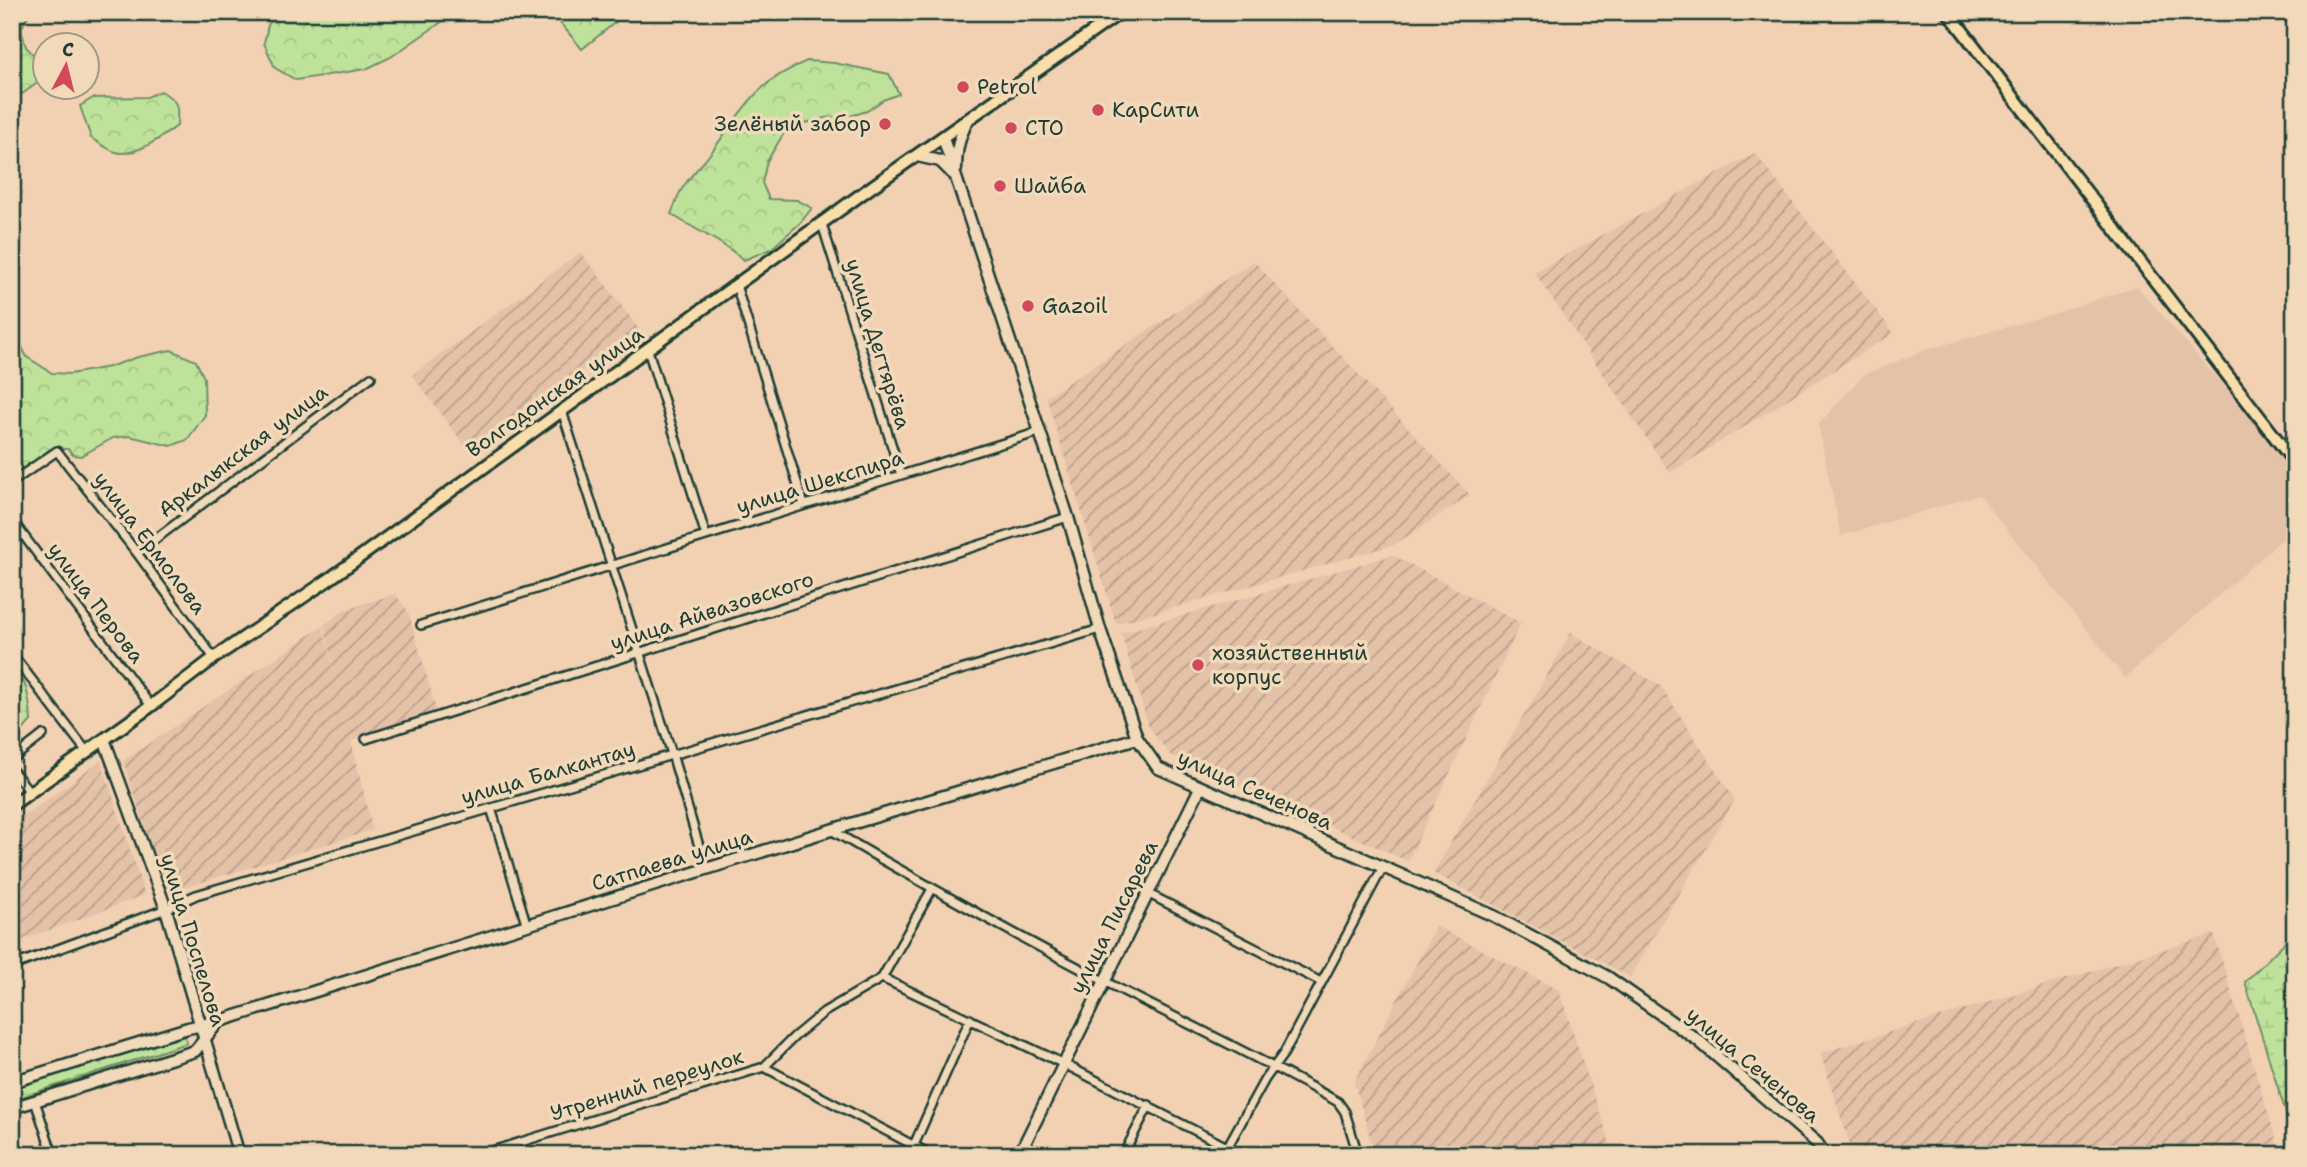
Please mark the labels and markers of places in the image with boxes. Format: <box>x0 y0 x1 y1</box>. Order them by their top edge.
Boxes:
place label: Petrol <box>977 73 1037 101</box>
marker: Petrol <box>955 79 971 95</box>
place label: КарСити <box>1112 96 1199 124</box>
marker: КарСити <box>1090 102 1106 118</box>
place label: Зелёный забор <box>714 110 871 138</box>
place label: СТО <box>1025 114 1064 142</box>
marker: Зелёный забор <box>877 116 893 132</box>
marker: СТО <box>1003 120 1019 136</box>
place label: Шайба <box>1014 172 1086 200</box>
marker: Шайба <box>992 178 1008 194</box>
place label: Gazoil <box>1042 292 1108 320</box>
marker: Gazoil <box>1020 298 1036 314</box>
place label: хозяйственный корпус <box>1212 639 1368 691</box>
marker: хозяйственный корпус <box>1190 657 1206 673</box>

